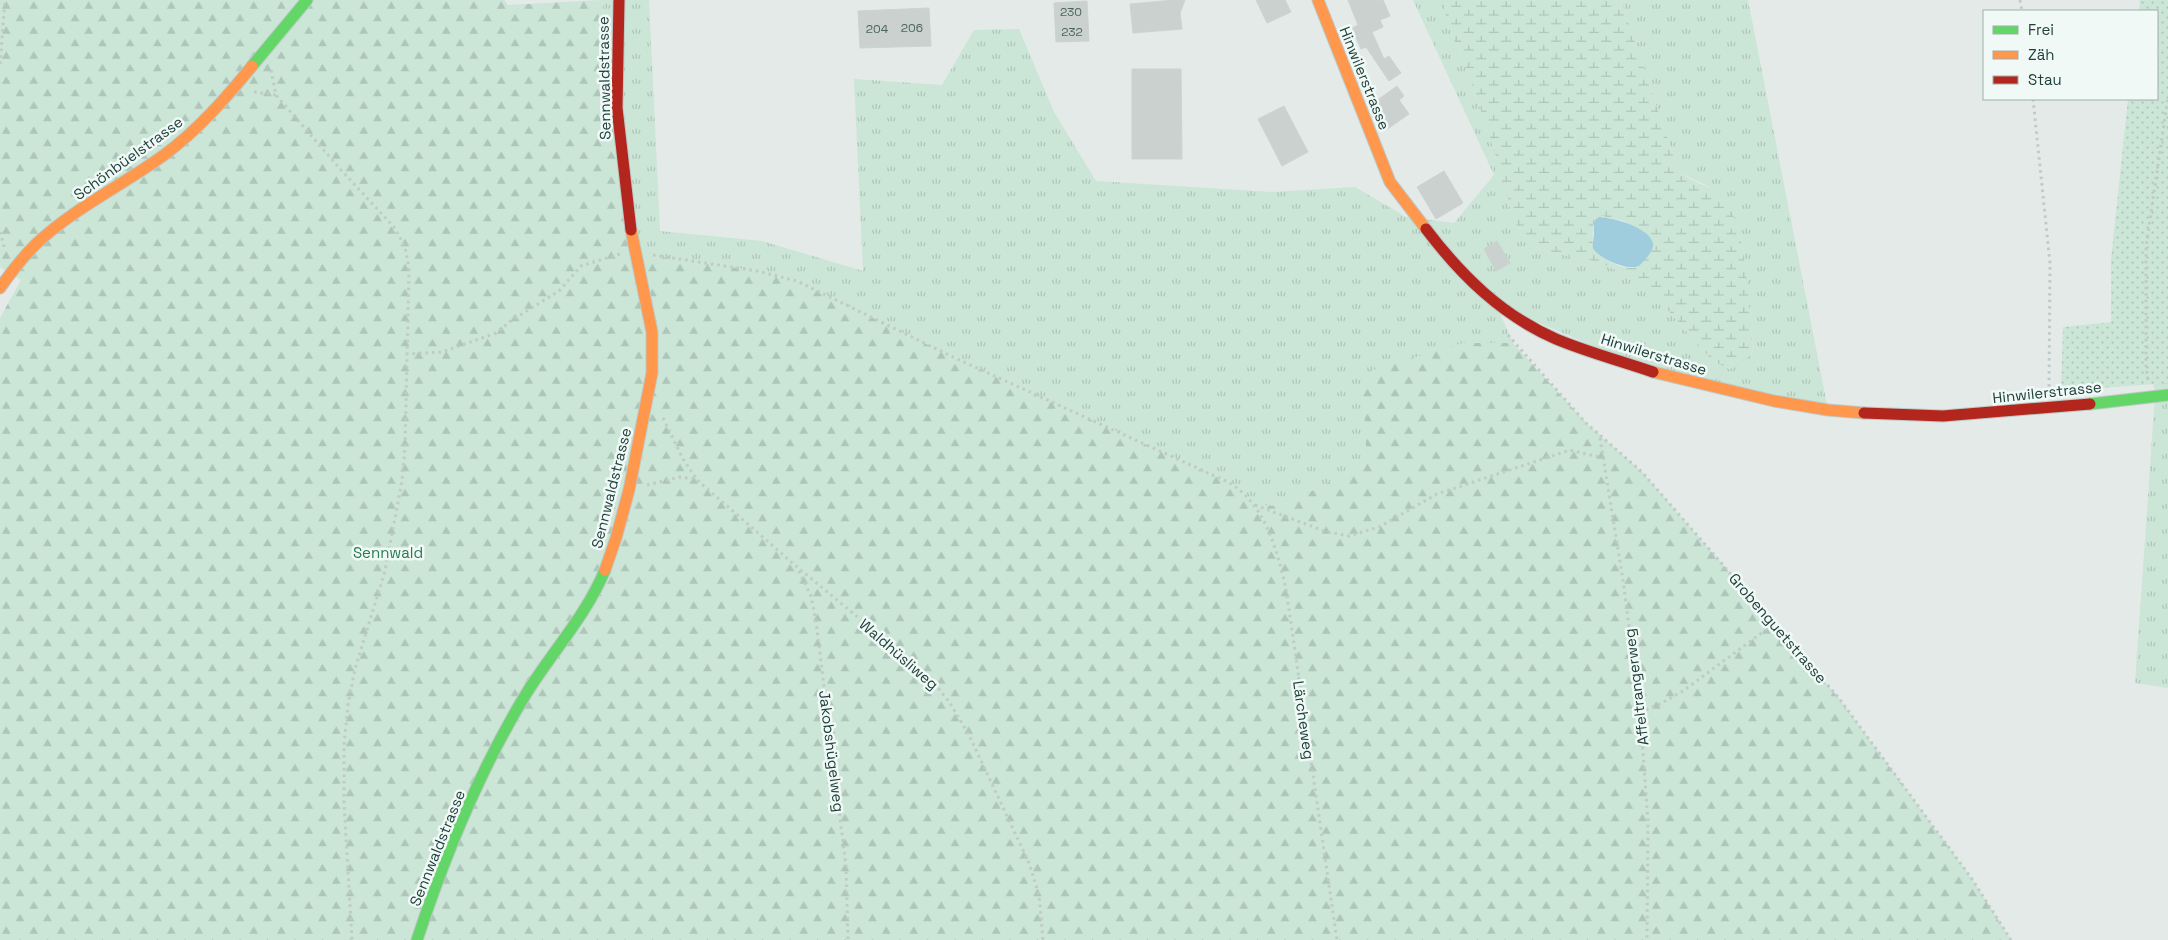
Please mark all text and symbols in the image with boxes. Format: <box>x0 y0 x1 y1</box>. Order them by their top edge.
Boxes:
house number: 230 <box>1060 4 1082 20</box>
legend <box>1983 10 2158 100</box>
street label: Sennwaldstrasse <box>593 16 615 140</box>
house number: 206 <box>901 20 923 36</box>
text: Frei <box>2028 20 2054 39</box>
house number: 204 <box>866 21 889 37</box>
house number: 232 <box>1061 24 1083 40</box>
street label: Hinwilerstrasse <box>1336 24 1394 133</box>
text: Zäh <box>2028 45 2054 64</box>
text: Stau <box>2028 70 2062 89</box>
street label: Schönbüelstrasse <box>70 112 186 204</box>
street label: Hinwilerstrasse <box>1599 329 1709 379</box>
street label: Hinwilerstrasse <box>1991 377 2103 407</box>
street label: Sennwaldstrasse <box>587 426 635 550</box>
park label: Sennwald <box>353 543 423 562</box>
street label: Grobenguetstrasse <box>1725 569 1831 687</box>
street label: Waldhüsliweg <box>855 614 943 694</box>
street label: Affeltrangerweg <box>1619 628 1653 746</box>
street label: Lärcheweg <box>1289 679 1319 761</box>
street label: Jakobshügelweg <box>815 689 849 813</box>
street label: Sennwaldstrasse <box>405 787 469 909</box>

